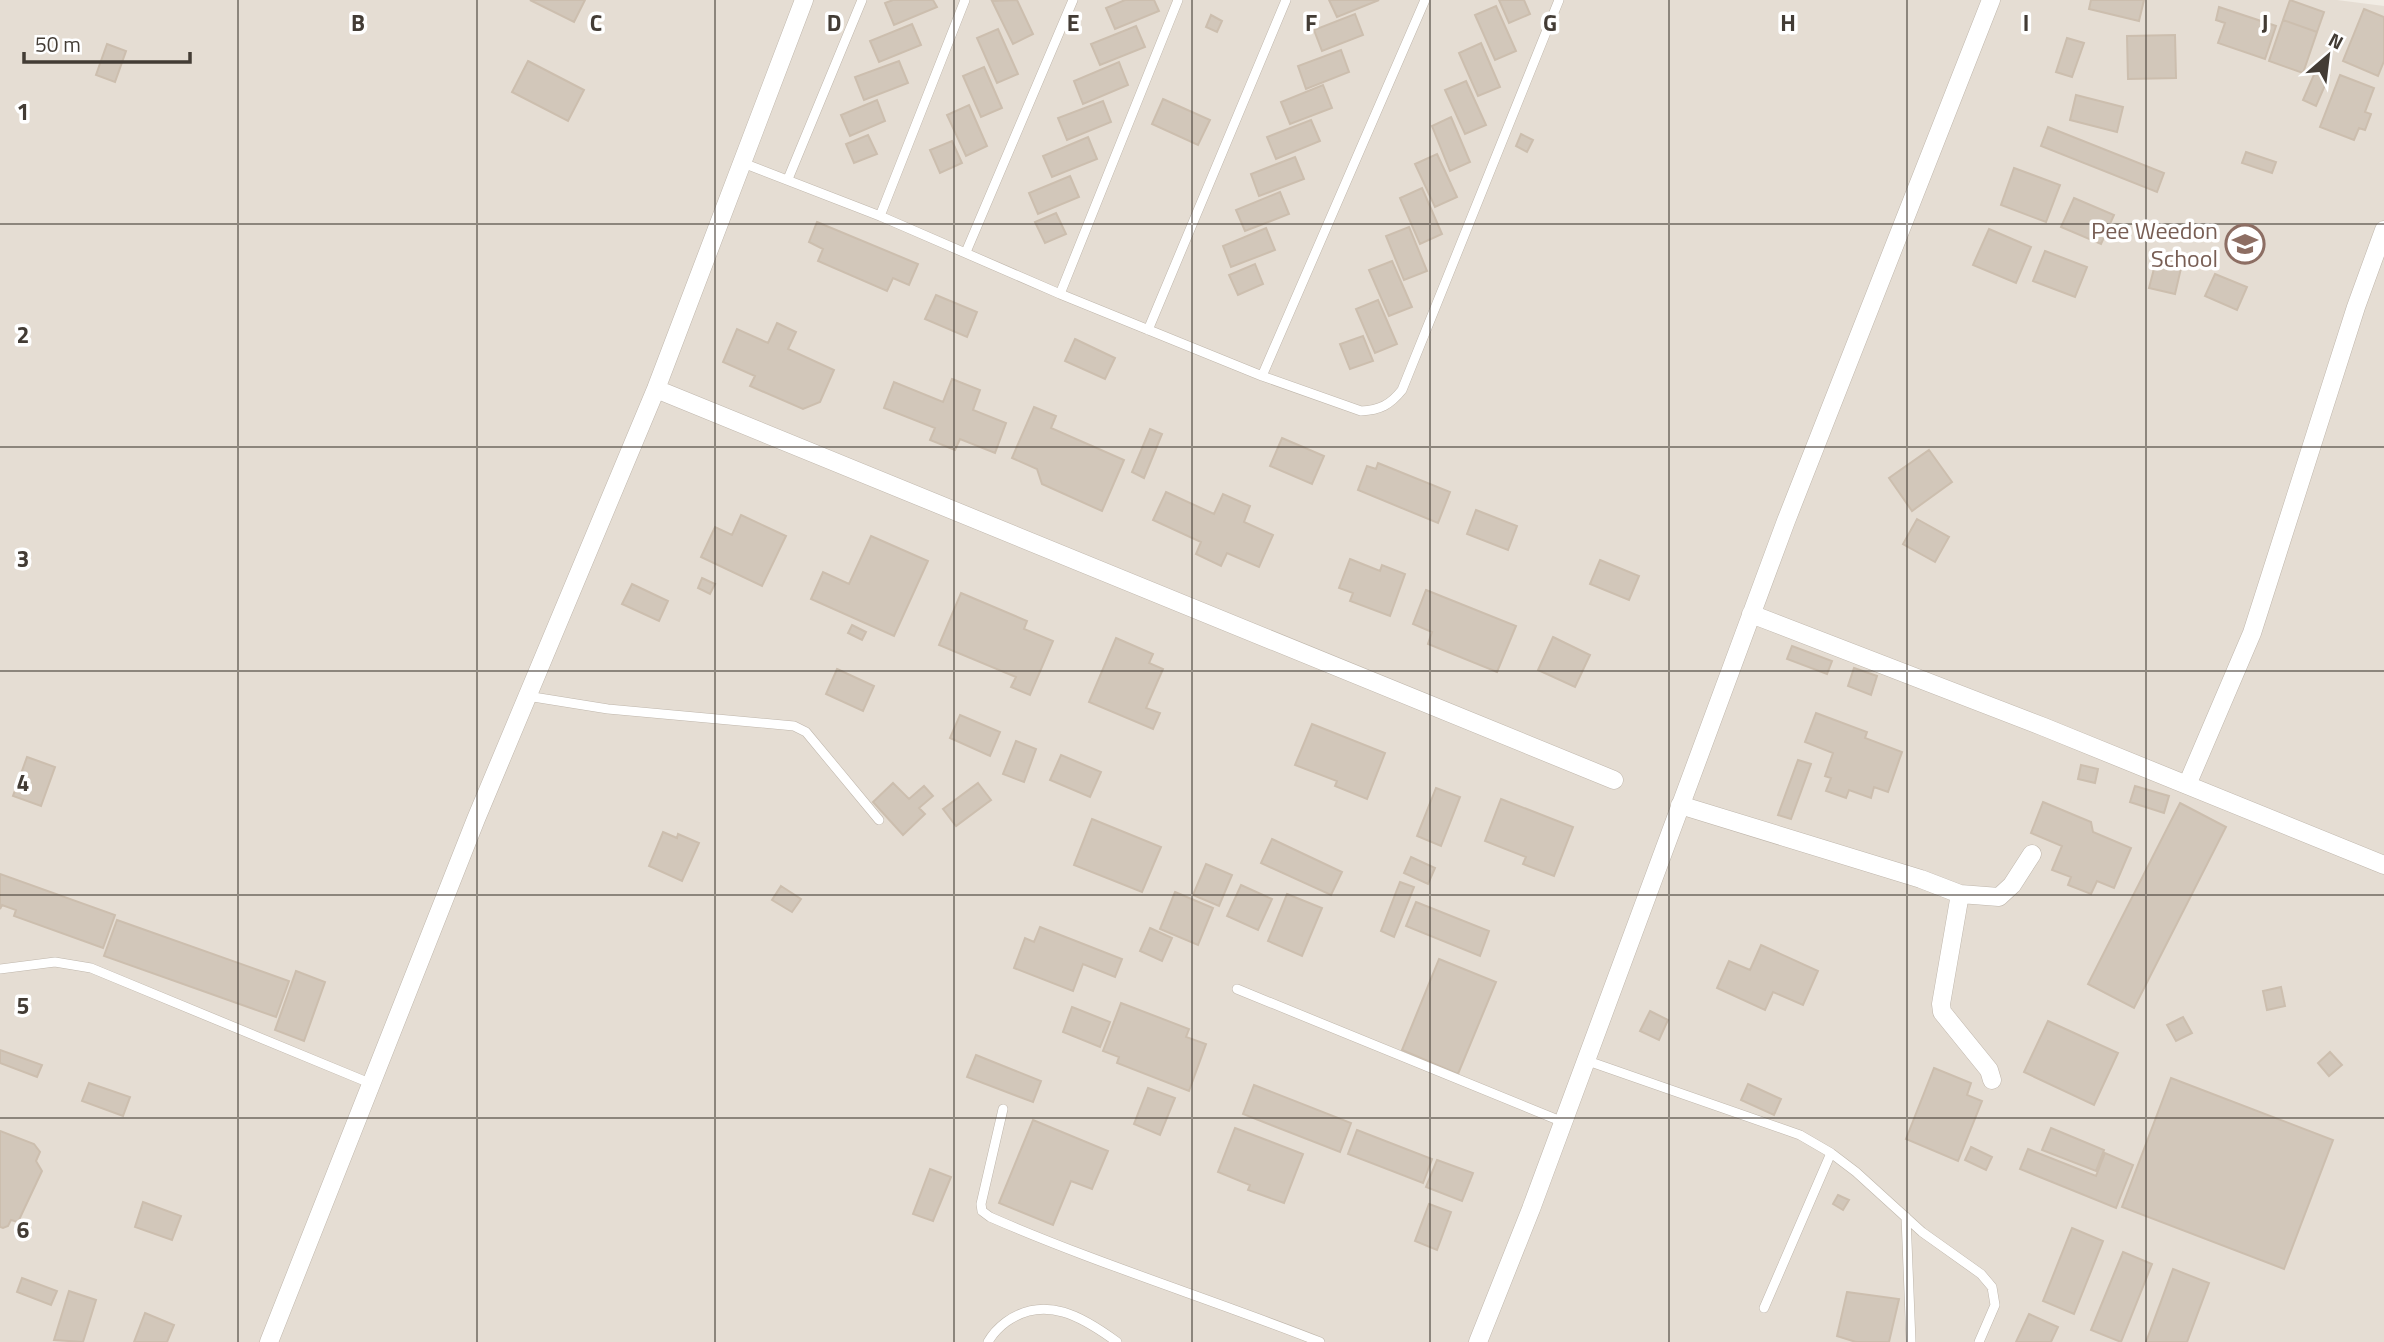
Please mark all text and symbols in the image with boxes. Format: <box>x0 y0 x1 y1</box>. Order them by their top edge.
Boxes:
text: B <box>351 5 365 40</box>
text: C <box>590 5 602 40</box>
text: D <box>827 5 841 40</box>
text: E <box>1067 5 1079 40</box>
text: F <box>1305 5 1317 40</box>
text: G <box>1543 5 1557 40</box>
text: H <box>1780 5 1796 40</box>
text: I <box>2023 5 2029 40</box>
text: J <box>2262 5 2268 40</box>
scale bar <box>24 21 191 65</box>
north arrow <box>2293 21 2363 91</box>
text: N <box>2324 25 2349 56</box>
text: 50 m <box>35 28 81 60</box>
text: 1 <box>17 94 29 129</box>
place label: Pee Weedon School <box>2091 212 2218 276</box>
school or university icon: Pee Weedon School <box>2224 223 2266 265</box>
text: 2 <box>17 317 29 352</box>
text: 3 <box>17 541 29 576</box>
text: 4 <box>17 765 29 800</box>
text: 5 <box>17 988 29 1023</box>
text: 6 <box>17 1212 30 1247</box>

